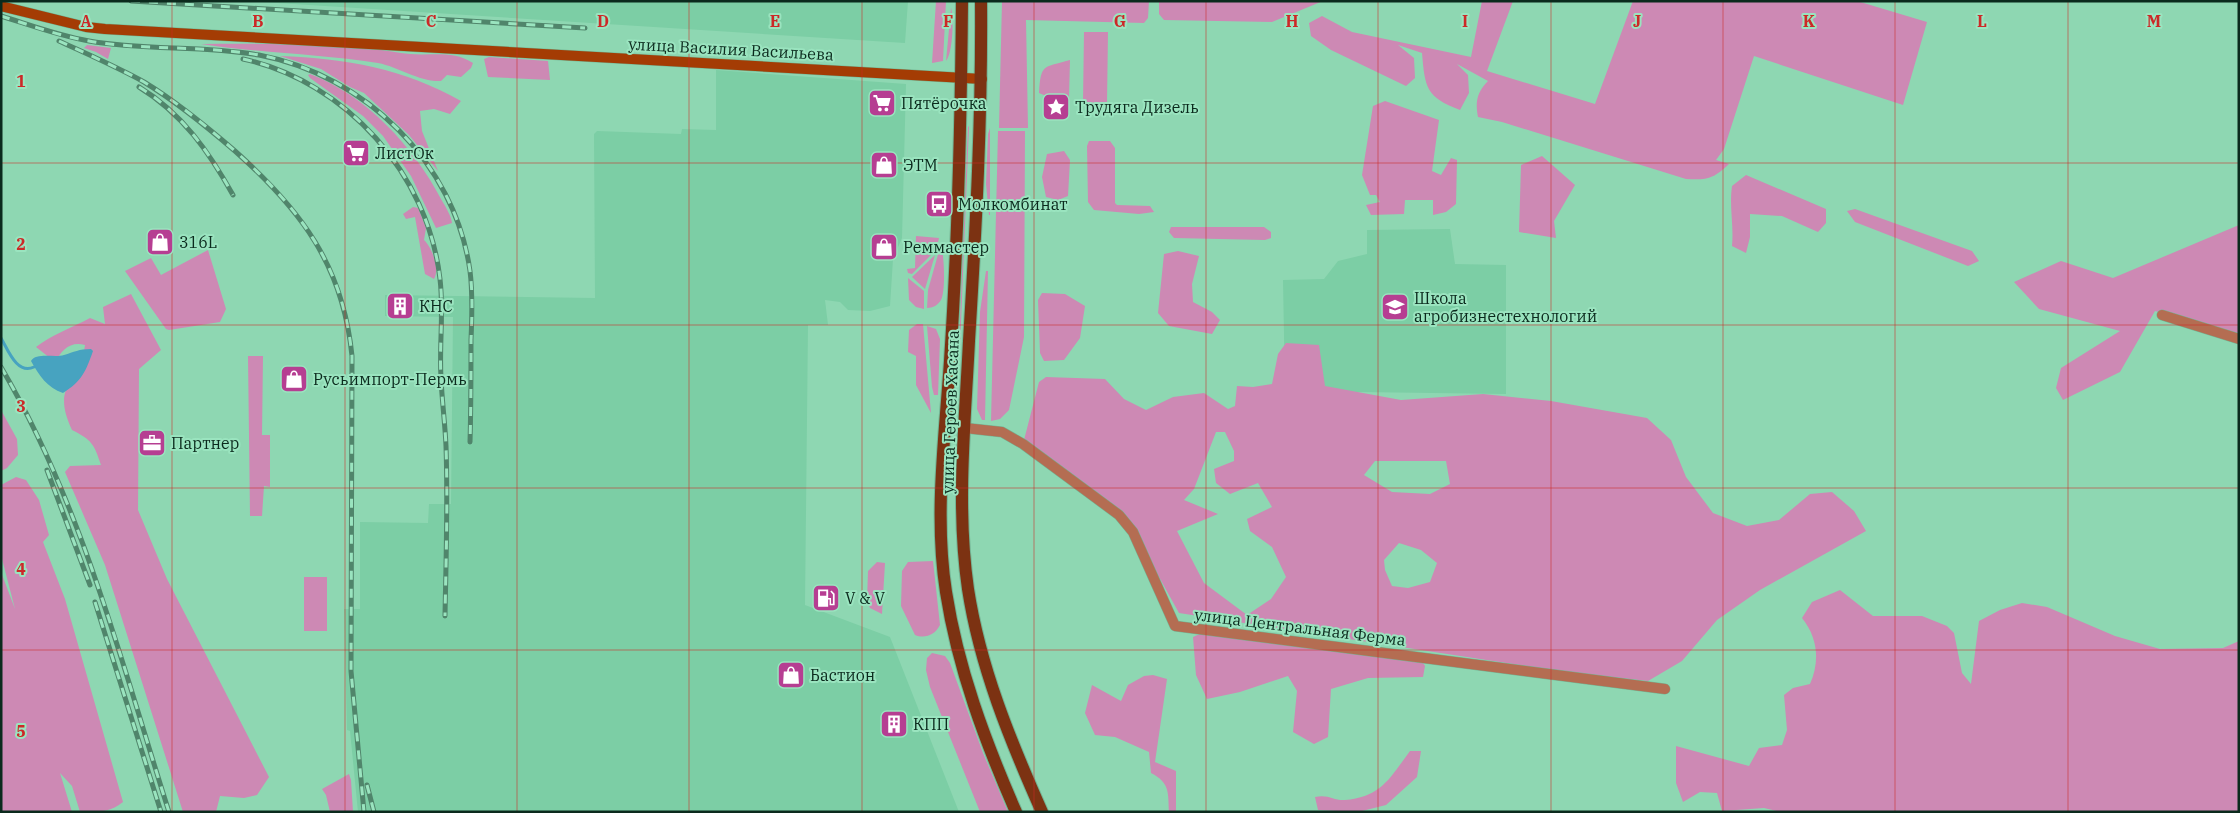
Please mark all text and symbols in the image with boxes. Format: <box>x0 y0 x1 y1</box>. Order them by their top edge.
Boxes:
text: A <box>80 11 92 31</box>
text: B <box>252 11 264 31</box>
text: C <box>426 11 436 31</box>
text: D <box>597 11 609 31</box>
text: E <box>770 11 780 31</box>
text: F <box>943 11 953 31</box>
text: G <box>1114 11 1126 31</box>
text: H <box>1286 11 1299 31</box>
text: I <box>1462 11 1468 31</box>
text: J <box>1633 11 1641 31</box>
text: K <box>1803 11 1816 31</box>
text: L <box>1977 11 1987 31</box>
text: M <box>2147 11 2161 31</box>
street label: улица Василия Васильева <box>628 34 834 64</box>
text: 1 <box>16 71 26 91</box>
supermarket icon: Пятёрочка <box>867 88 897 118</box>
place icon: Трудяга Дизель <box>1041 92 1071 122</box>
place label: Пятёрочка <box>901 93 987 113</box>
place label: Трудяга Дизель <box>1075 97 1199 117</box>
supermarket icon: ЛистОк <box>341 138 371 168</box>
place label: ЛистОк <box>375 143 435 163</box>
shop icon: ЭТМ <box>869 150 899 180</box>
place label: ЭТМ <box>903 155 938 175</box>
bus stop icon: Молкомбинат <box>924 189 954 219</box>
place label: Молкомбинат <box>958 194 1068 214</box>
shop icon: 316L <box>145 227 175 257</box>
place label: 316L <box>179 232 217 252</box>
shop icon: Реммастер <box>869 232 899 262</box>
text: 2 <box>16 234 26 254</box>
place label: Реммастер <box>903 237 989 257</box>
place label: Школа агробизнестехнологий <box>1414 288 1597 326</box>
building icon: КНС <box>385 291 415 321</box>
school or university icon: Школа агробизнестехнологий <box>1380 292 1410 322</box>
place label: КНС <box>419 296 453 316</box>
street label: улица Героев Хасана <box>937 330 963 494</box>
shop icon: Русьимпорт-Пермь <box>279 364 309 394</box>
place label: Русьимпорт-Пермь <box>313 369 467 389</box>
text: 3 <box>16 396 26 416</box>
office icon: Партнер <box>137 428 167 458</box>
place label: Партнер <box>171 433 240 453</box>
text: 4 <box>16 559 26 579</box>
fuel station icon: V & V <box>811 583 841 613</box>
place label: V & V <box>845 588 885 608</box>
street label: улица Центральная Ферма <box>1193 604 1407 650</box>
shop icon: Бастион <box>776 660 806 690</box>
place label: Бастион <box>810 665 875 685</box>
building icon: КПП <box>879 709 909 739</box>
place label: КПП <box>913 714 949 734</box>
text: 5 <box>16 721 26 741</box>

